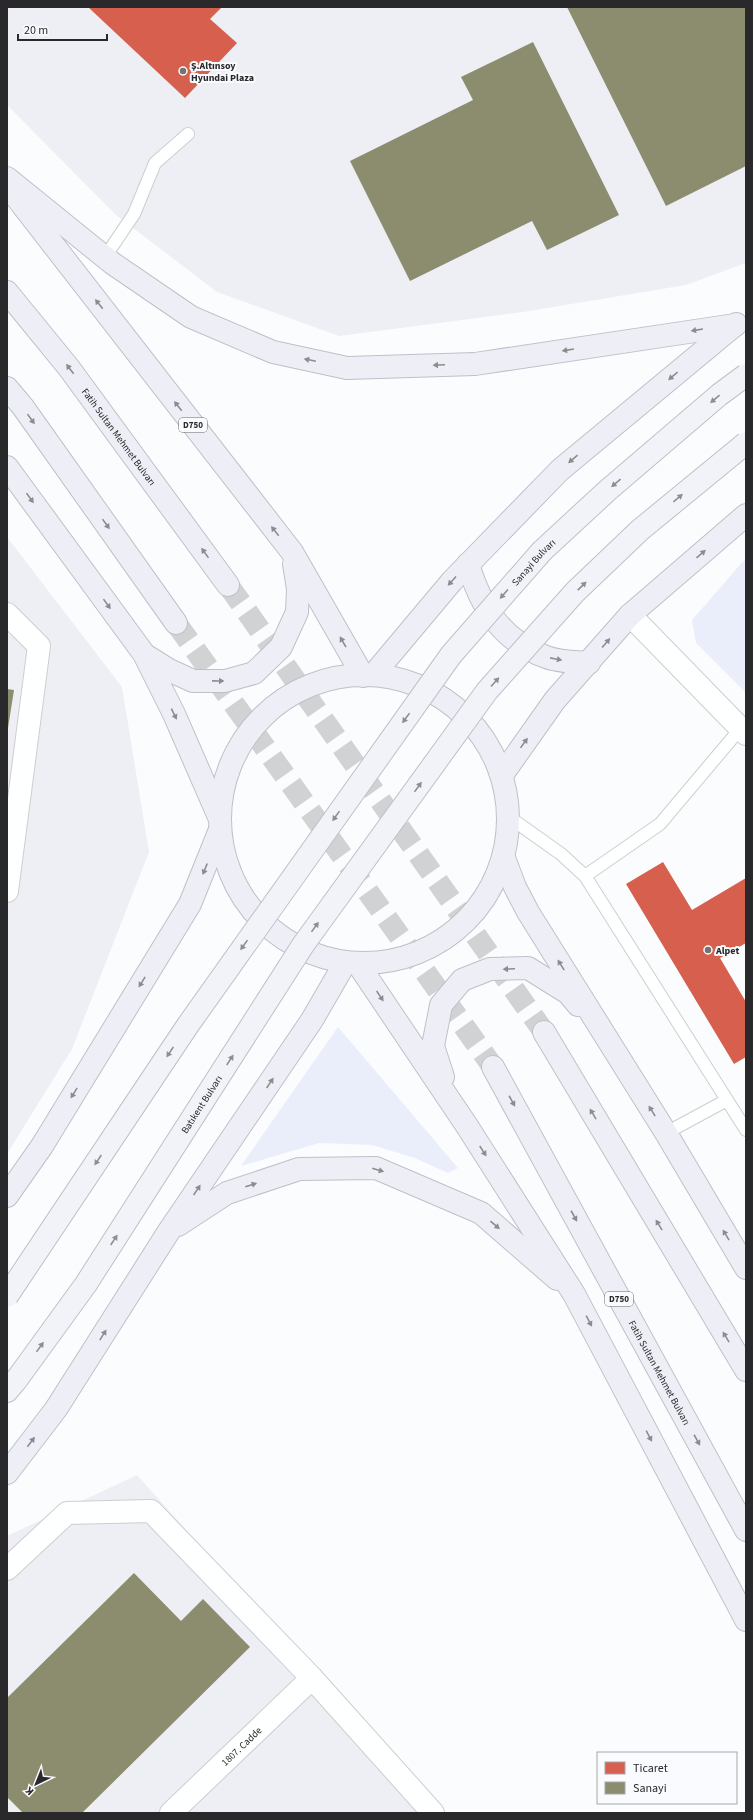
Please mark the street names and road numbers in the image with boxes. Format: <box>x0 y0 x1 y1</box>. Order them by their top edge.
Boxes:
street label: Fatih Sultan Mehmet Bulvarı <box>78 386 159 489</box>
road number: D750 <box>179 418 207 432</box>
street label: Sanayi Bulvarı <box>509 536 559 589</box>
street label: Batıkent Bulvarı <box>178 1073 226 1137</box>
road number: D750 <box>605 1292 633 1306</box>
street label: Fatih Sultan Mehmet Bulvarı <box>625 1318 693 1428</box>
street label: 1807. Cadde <box>218 1724 265 1769</box>

